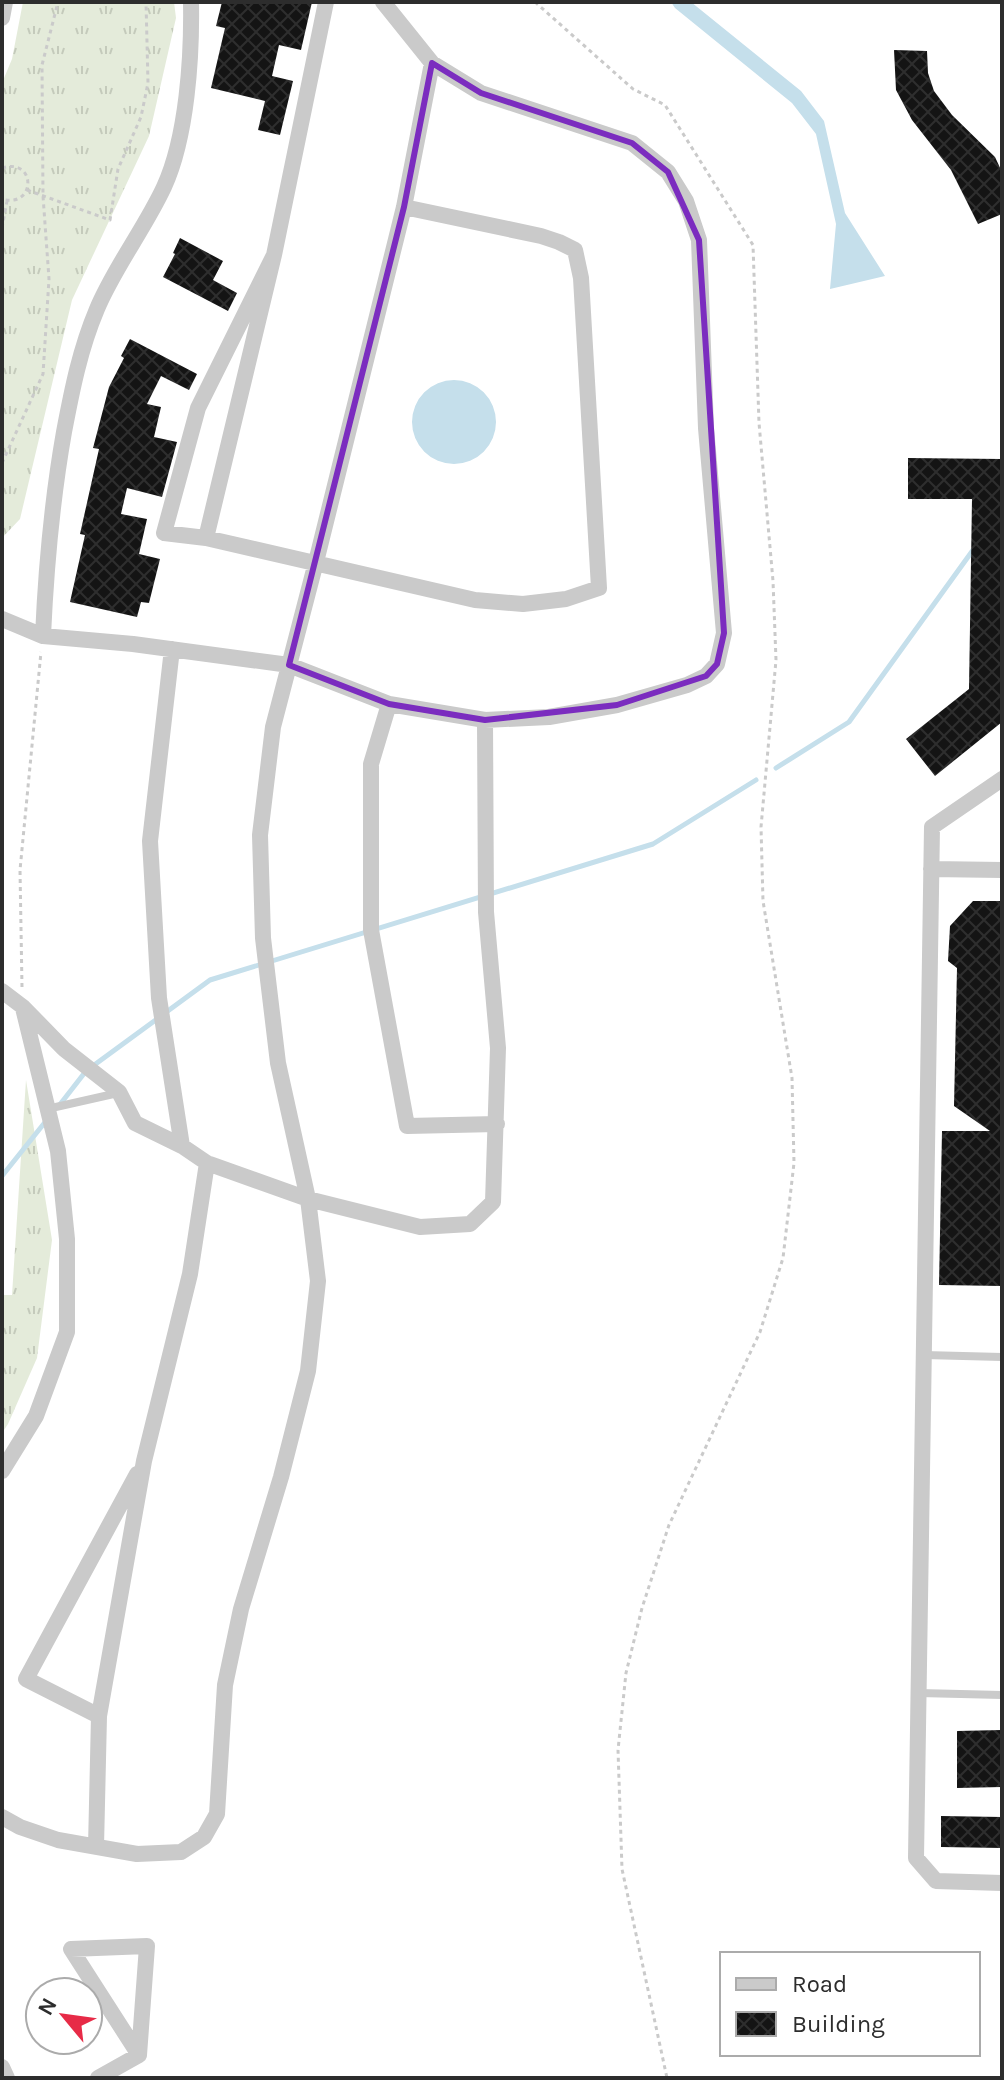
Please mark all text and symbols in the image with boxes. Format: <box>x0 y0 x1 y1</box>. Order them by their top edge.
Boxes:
legend <box>720 1952 980 2056</box>
text: Road <box>792 1970 847 1998</box>
north arrow <box>24 1976 104 2056</box>
text: N <box>32 1994 63 2020</box>
text: Building <box>792 2010 885 2038</box>

